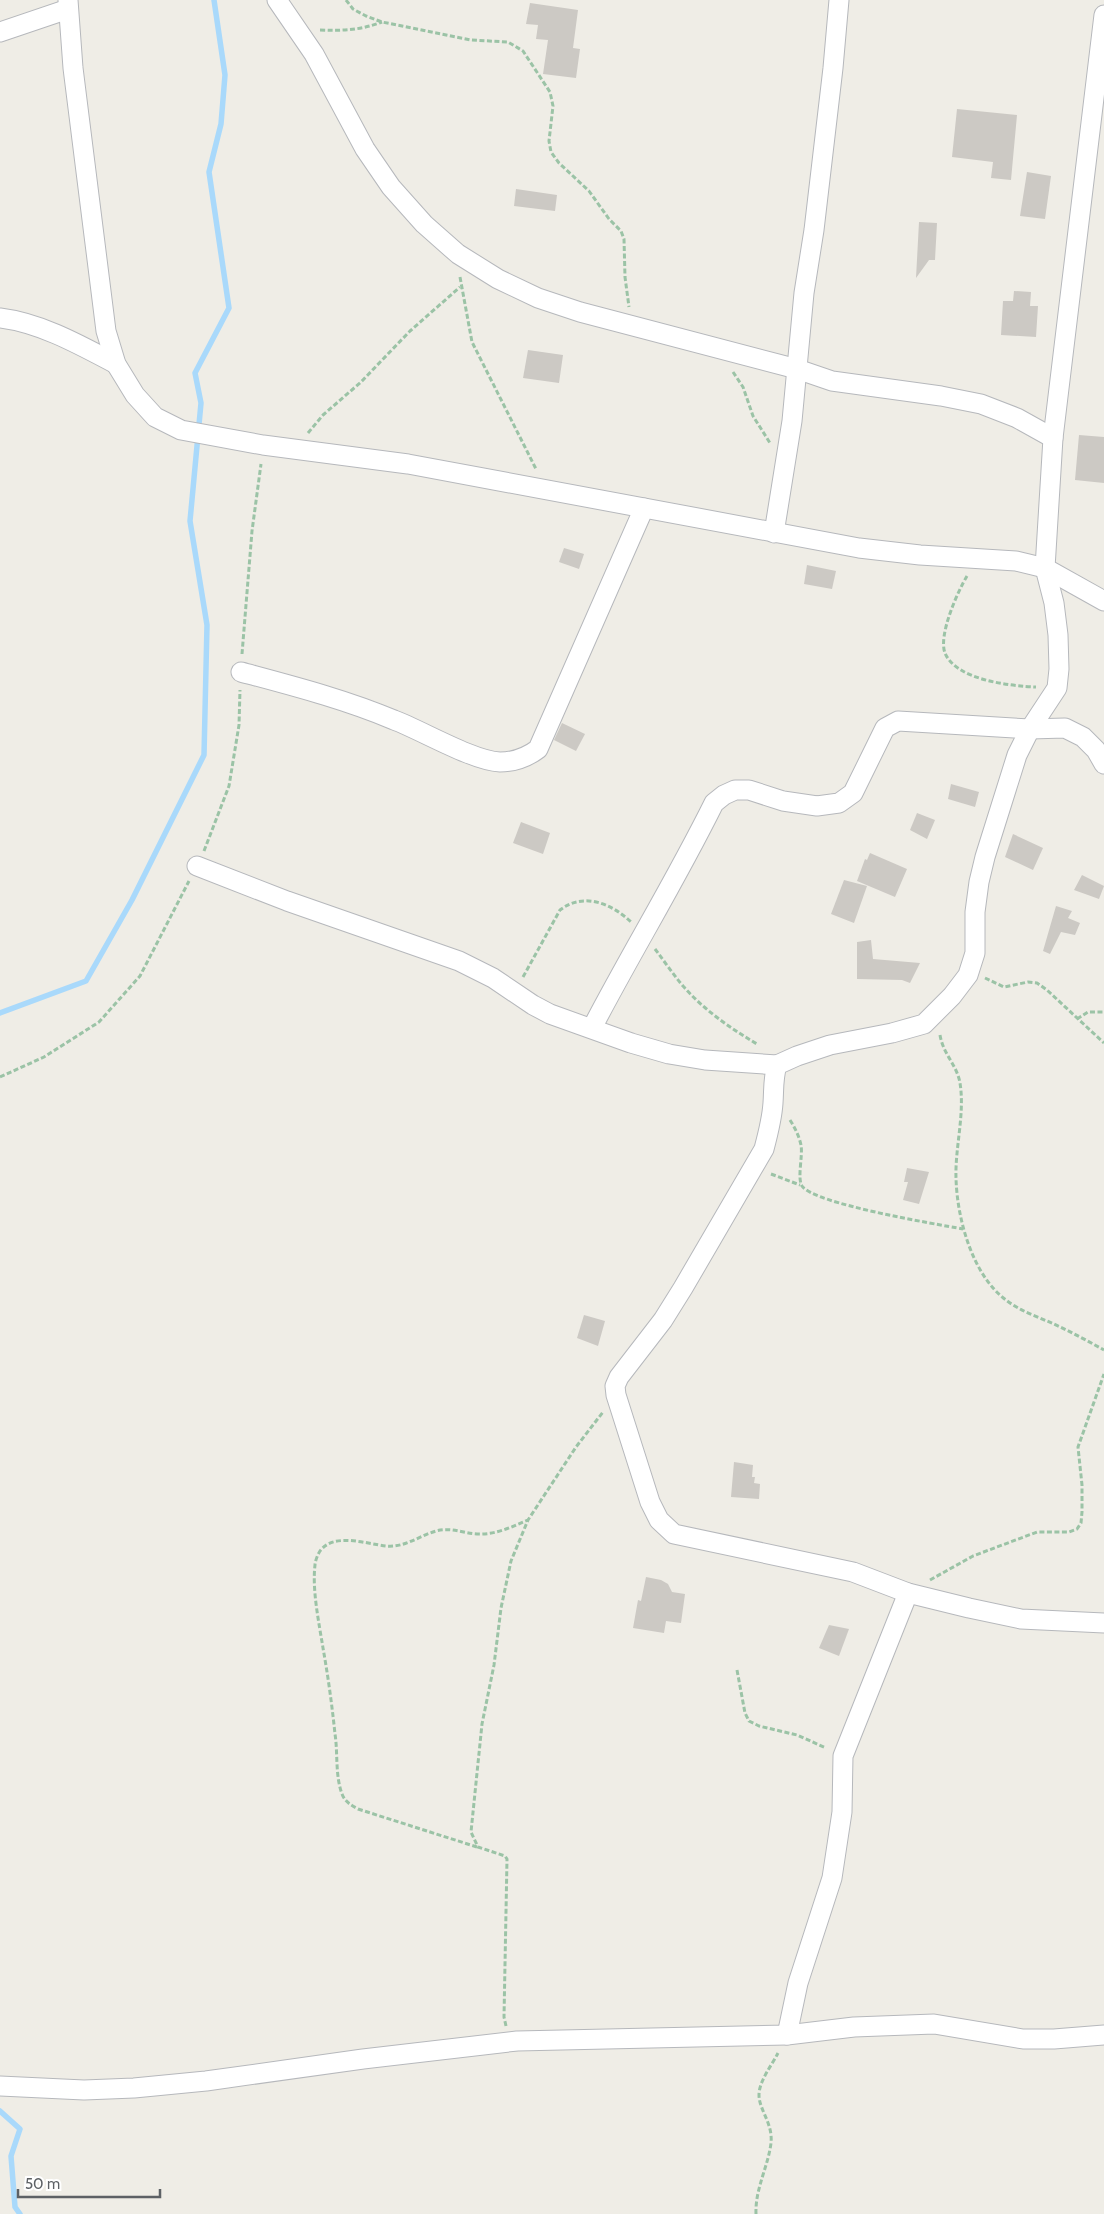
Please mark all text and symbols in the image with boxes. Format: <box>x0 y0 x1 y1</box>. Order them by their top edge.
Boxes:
scale bar <box>18 2166 160 2198</box>
text: 50 m <box>25 2175 60 2193</box>

